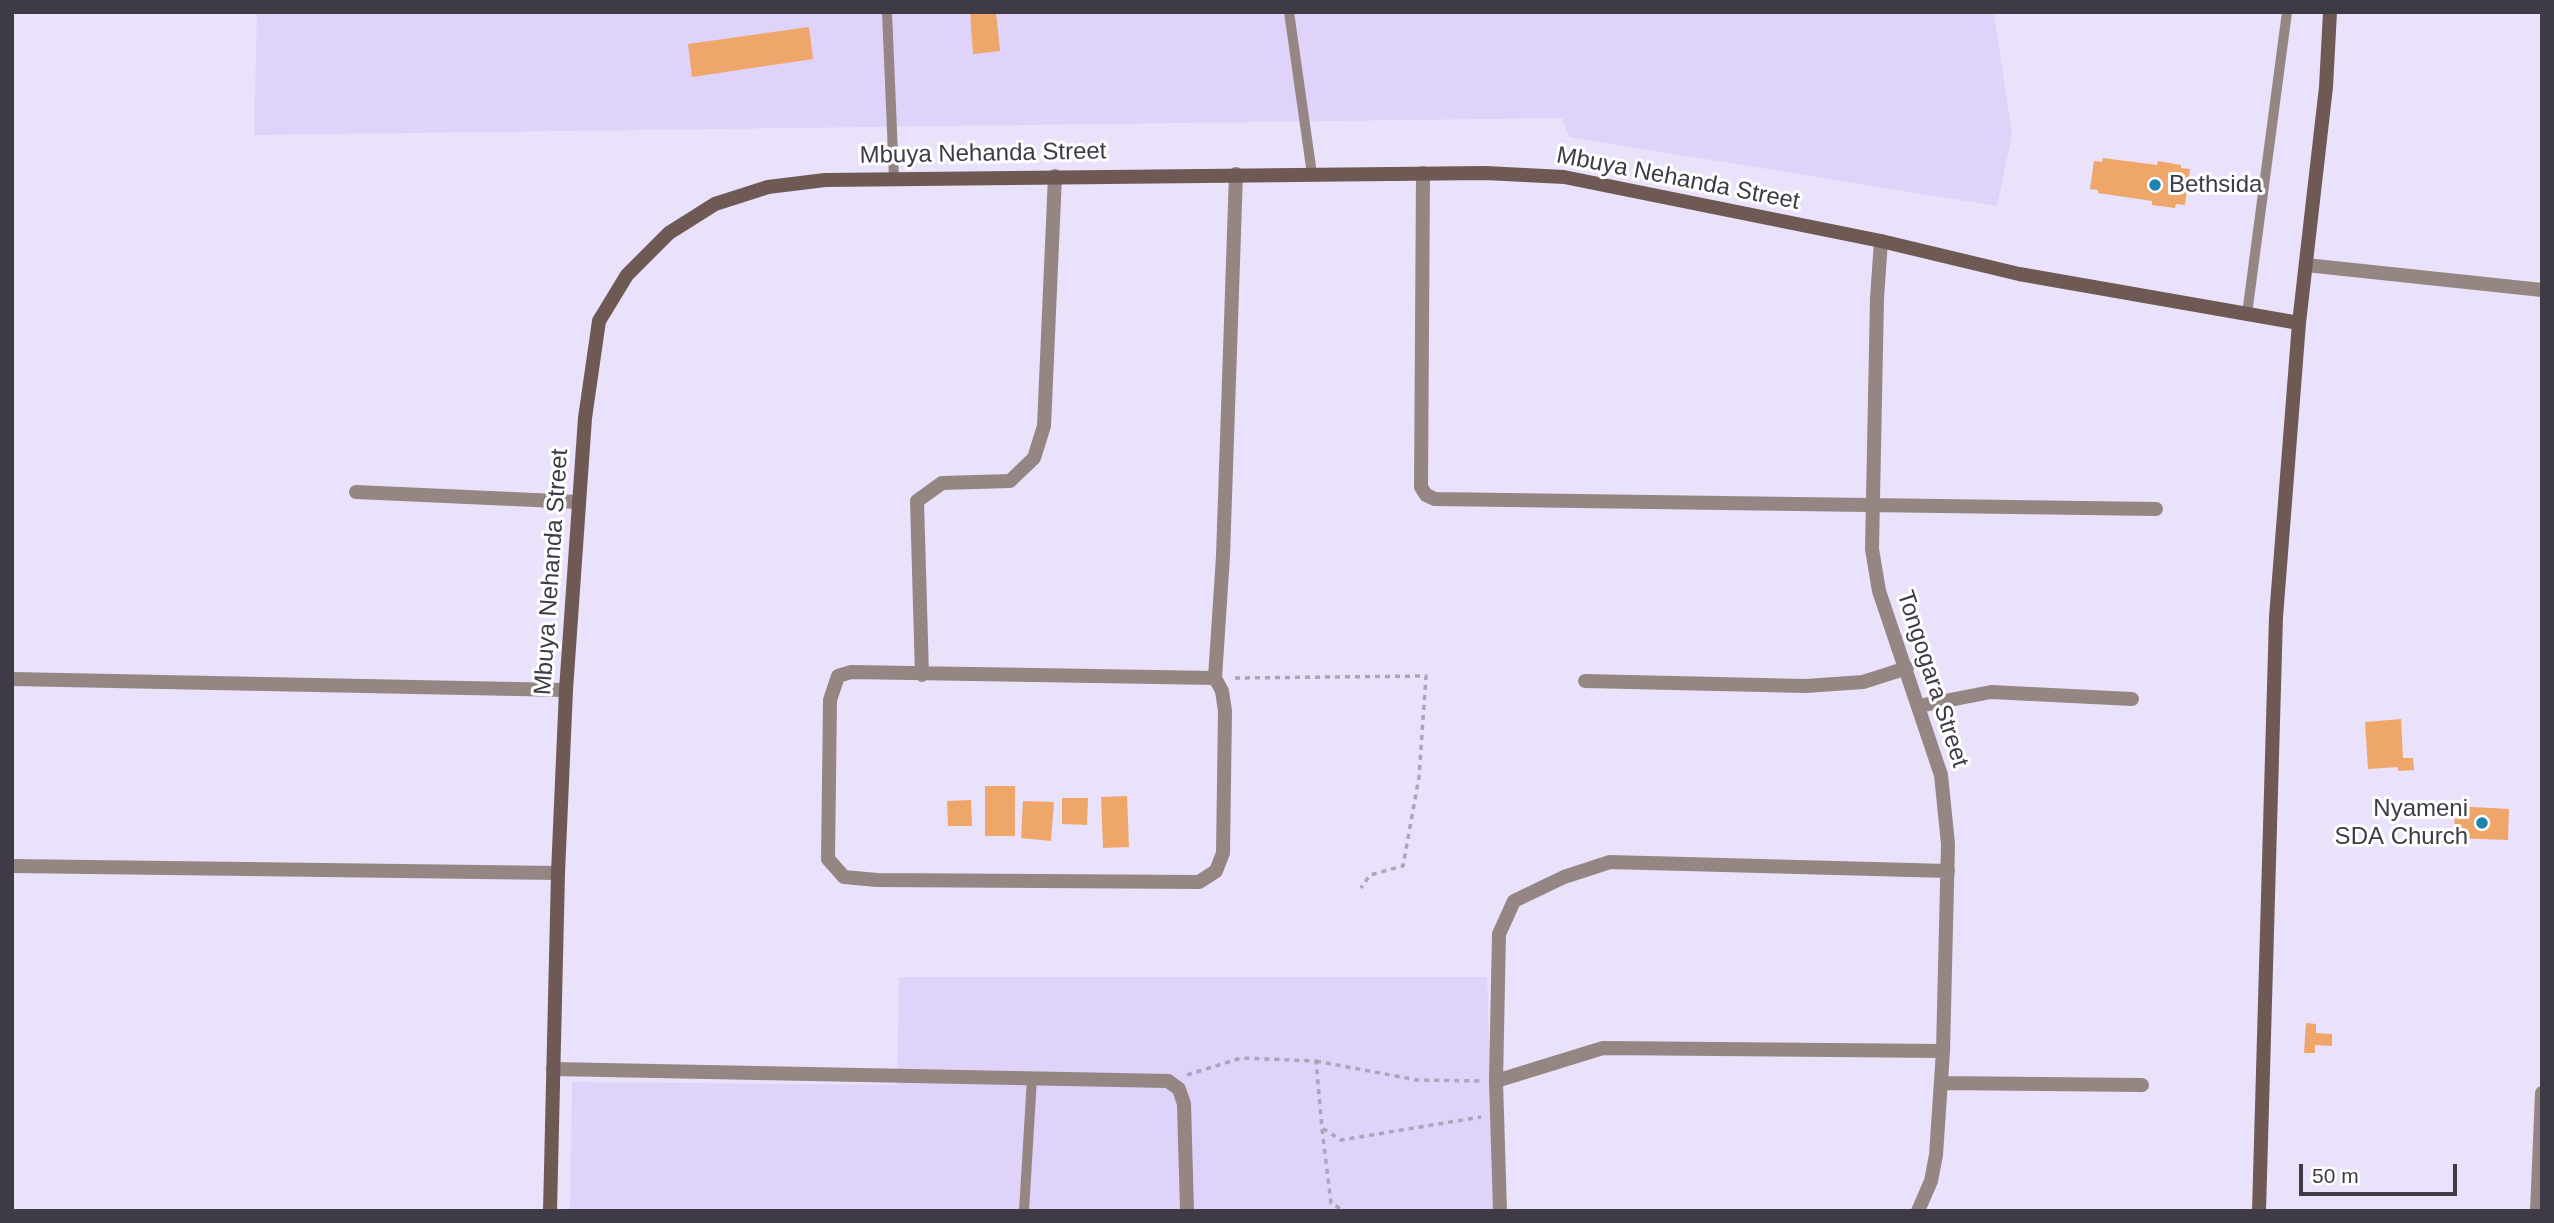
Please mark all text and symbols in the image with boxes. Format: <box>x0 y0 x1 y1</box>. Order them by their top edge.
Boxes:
street label: Mbuya Nehanda Street <box>859 137 1107 171</box>
street label: Mbuya Nehanda Street <box>1554 141 1802 217</box>
place label: Bethsida <box>2169 171 2262 199</box>
marker: Bethsida <box>2147 177 2163 193</box>
street label: Mbuya Nehanda Street <box>529 448 575 696</box>
street label: Tongogara Street <box>1890 587 1974 771</box>
place label: Nyameni SDA Church <box>2335 795 2468 851</box>
marker: Nyameni SDA Church <box>2474 815 2490 831</box>
scale bar <box>2302 1150 2460 1194</box>
text: 50 m <box>2312 1164 2359 1187</box>

